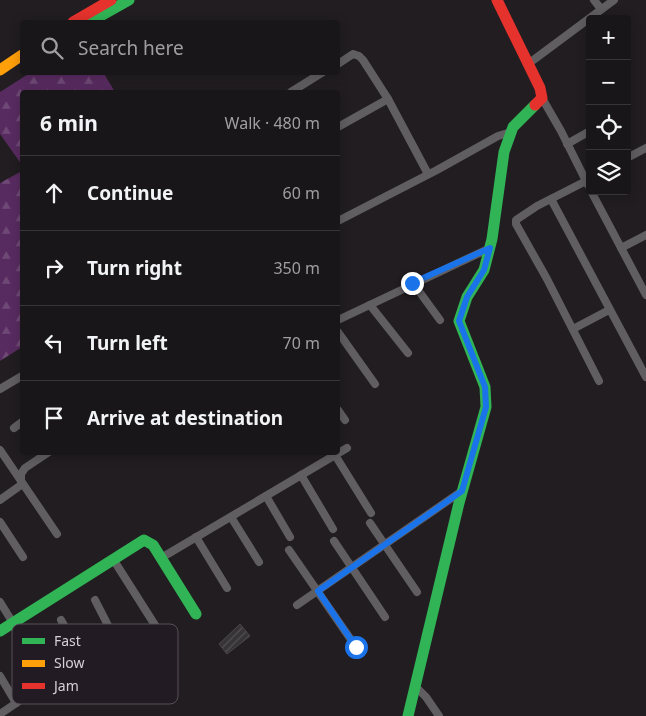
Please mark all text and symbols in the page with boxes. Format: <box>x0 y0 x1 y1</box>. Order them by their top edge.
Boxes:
map controls <box>586 15 631 195</box>
button: + <box>586 15 631 60</box>
search box <box>20 20 340 75</box>
icon: search <box>38 34 66 62</box>
text: Search here <box>78 35 184 61</box>
button: − <box>586 60 631 105</box>
button: locate <box>586 105 631 150</box>
text: 6 min <box>40 109 98 137</box>
text: Walk · 480 m <box>225 112 320 134</box>
button: layers <box>586 150 631 195</box>
icon: ahead <box>40 179 68 207</box>
text: Continue <box>87 180 173 206</box>
text: 60 m <box>283 182 320 204</box>
icon: right <box>40 254 68 282</box>
text: Turn right <box>87 255 182 281</box>
text: 350 m <box>273 257 320 279</box>
route end <box>401 272 424 295</box>
icon: left <box>40 329 68 357</box>
text: Turn left <box>87 330 168 356</box>
text: 70 m <box>283 332 320 354</box>
icon: arrive <box>40 404 68 432</box>
text: Arrive at destination <box>87 405 283 431</box>
legend <box>12 624 178 704</box>
text: Fast <box>54 631 81 650</box>
route start <box>345 636 368 659</box>
text: Slow <box>54 653 85 672</box>
text: Jam <box>52 676 79 695</box>

